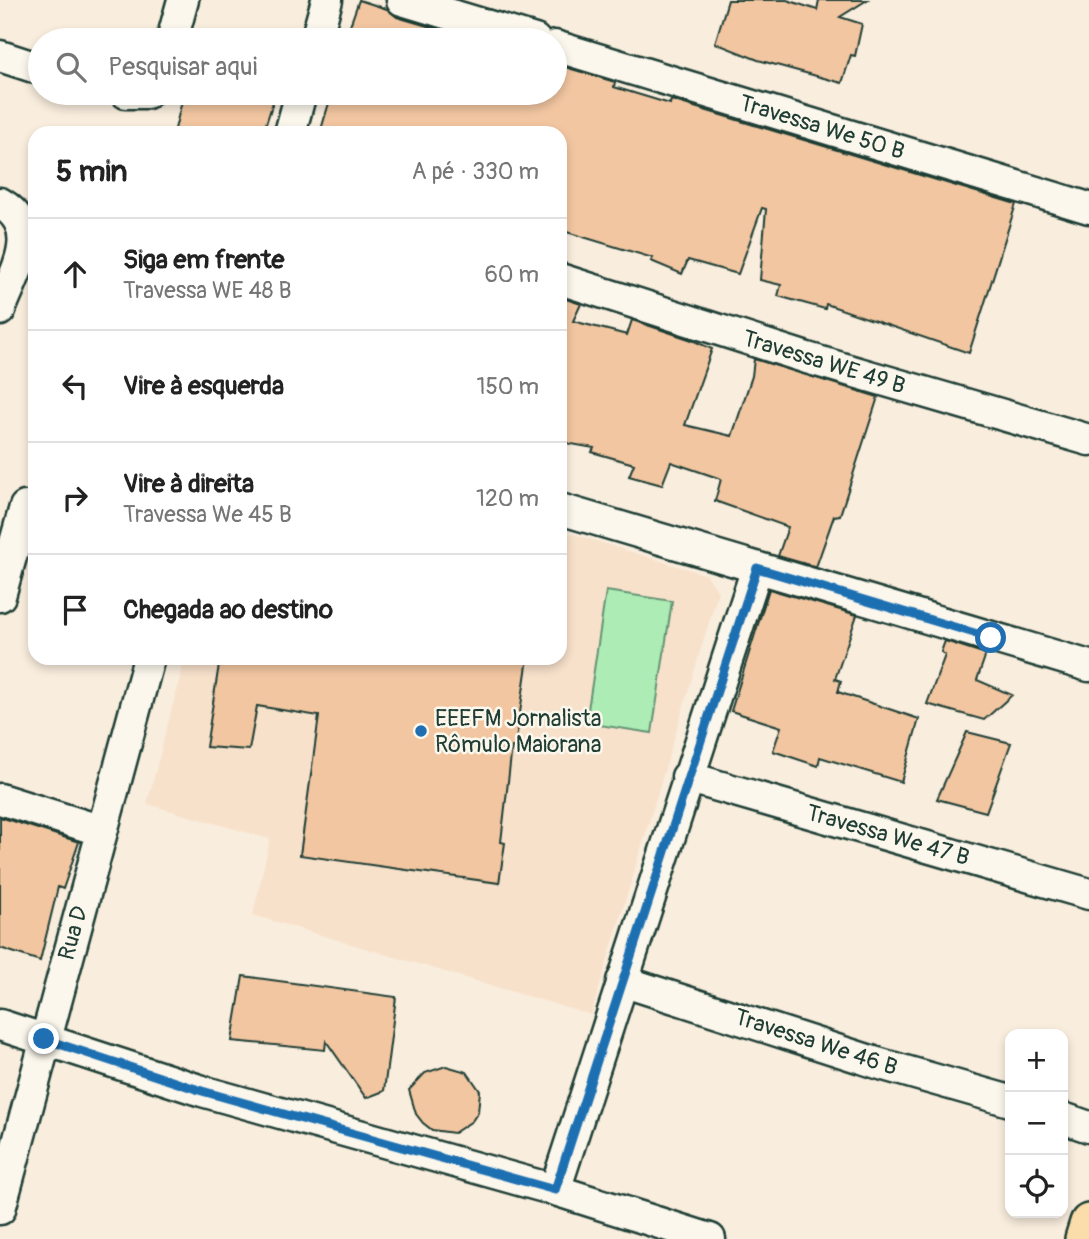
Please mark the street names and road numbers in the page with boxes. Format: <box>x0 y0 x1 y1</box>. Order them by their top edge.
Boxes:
street label: Travessa We 50 B <box>736 88 908 166</box>
street label: Travessa WE 49 B <box>739 323 909 401</box>
street label: Travessa We 47 B <box>803 798 973 872</box>
street label: Rua D <box>51 903 95 963</box>
street label: Travessa We 46 B <box>731 1002 901 1082</box>

